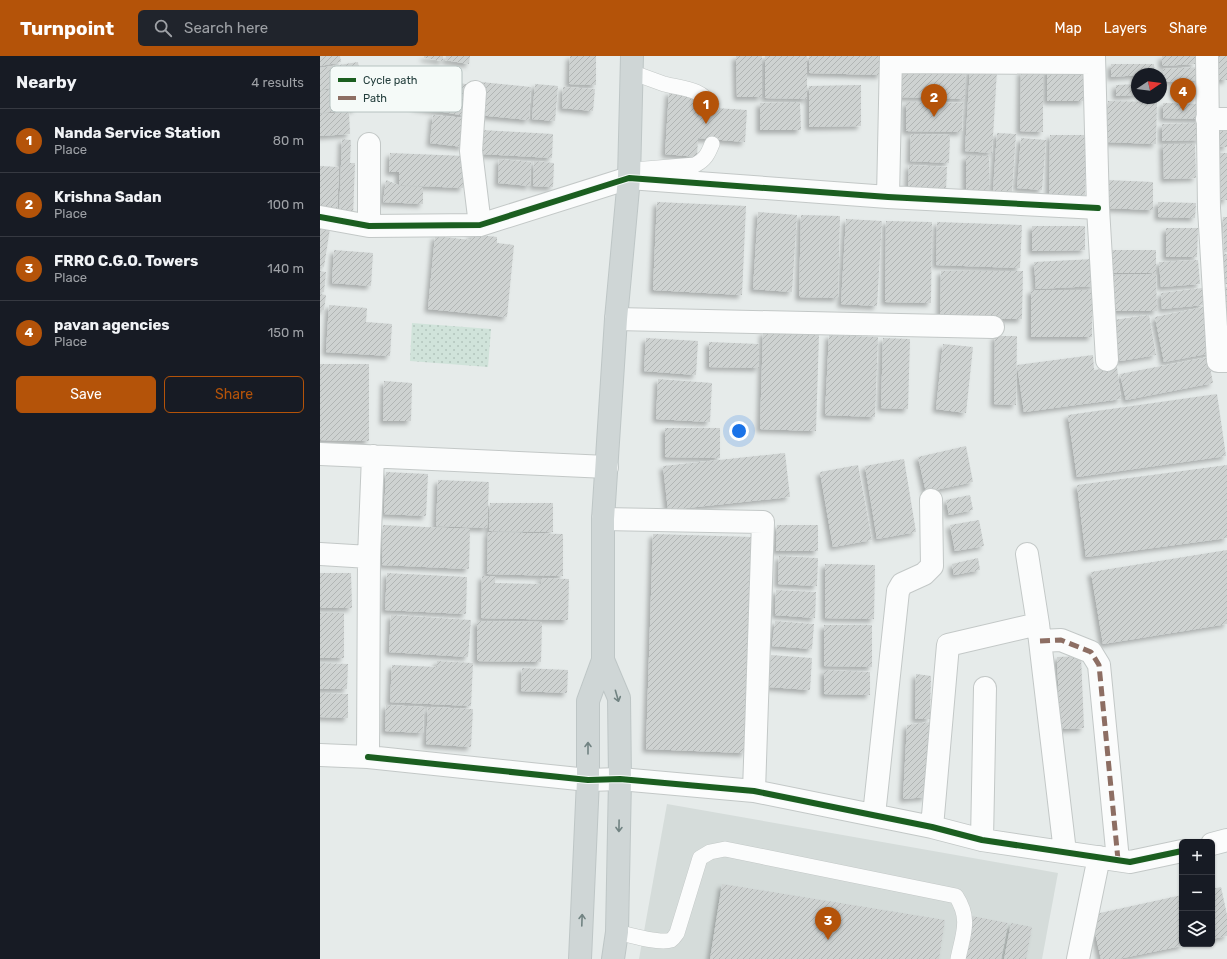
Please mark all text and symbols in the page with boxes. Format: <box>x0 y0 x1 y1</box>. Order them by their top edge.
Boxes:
search box <box>138 10 418 46</box>
text: Turnpoint <box>20 17 114 40</box>
icon: search <box>152 17 174 39</box>
text: Search here <box>184 19 268 37</box>
text: Map <box>1055 20 1082 37</box>
text: Layers <box>1104 20 1147 37</box>
text: Share <box>1169 20 1207 37</box>
legend <box>330 66 462 112</box>
north arrow <box>1131 68 1167 104</box>
text: Nearby <box>16 72 77 92</box>
text: Cycle path <box>363 74 417 87</box>
text: 4 results <box>251 75 304 90</box>
pin: 4 <box>1170 78 1196 111</box>
pin: 2 <box>921 84 947 117</box>
pin: 1 <box>693 91 719 124</box>
text: Path <box>363 92 387 105</box>
text: Nanda Service Station <box>54 124 220 142</box>
text: 1 <box>26 133 32 148</box>
text: 80 m <box>273 133 304 148</box>
text: Place <box>54 142 87 157</box>
text: Krishna Sadan <box>54 188 162 206</box>
text: 2 <box>25 197 33 212</box>
text: 100 m <box>267 197 304 212</box>
text: Place <box>54 206 87 221</box>
text: FRRO C.G.O. Towers <box>54 252 198 270</box>
text: 3 <box>25 261 33 276</box>
text: 140 m <box>267 261 304 276</box>
text: Place <box>54 270 87 285</box>
text: pavan agencies <box>54 316 170 334</box>
text: 4 <box>25 325 33 340</box>
text: 150 m <box>268 325 304 340</box>
text: Place <box>54 334 87 349</box>
button: Save <box>16 376 156 413</box>
button: Share <box>164 376 304 413</box>
your location <box>729 421 749 441</box>
one-way arrow <box>614 689 621 702</box>
one-way arrow <box>584 742 592 755</box>
one-way arrow <box>615 819 623 832</box>
map controls <box>1179 839 1215 947</box>
button: + <box>1179 839 1215 875</box>
button: − <box>1179 875 1215 911</box>
pin: 3 <box>815 907 841 940</box>
button: layers <box>1179 911 1215 947</box>
one-way arrow <box>579 914 586 927</box>

